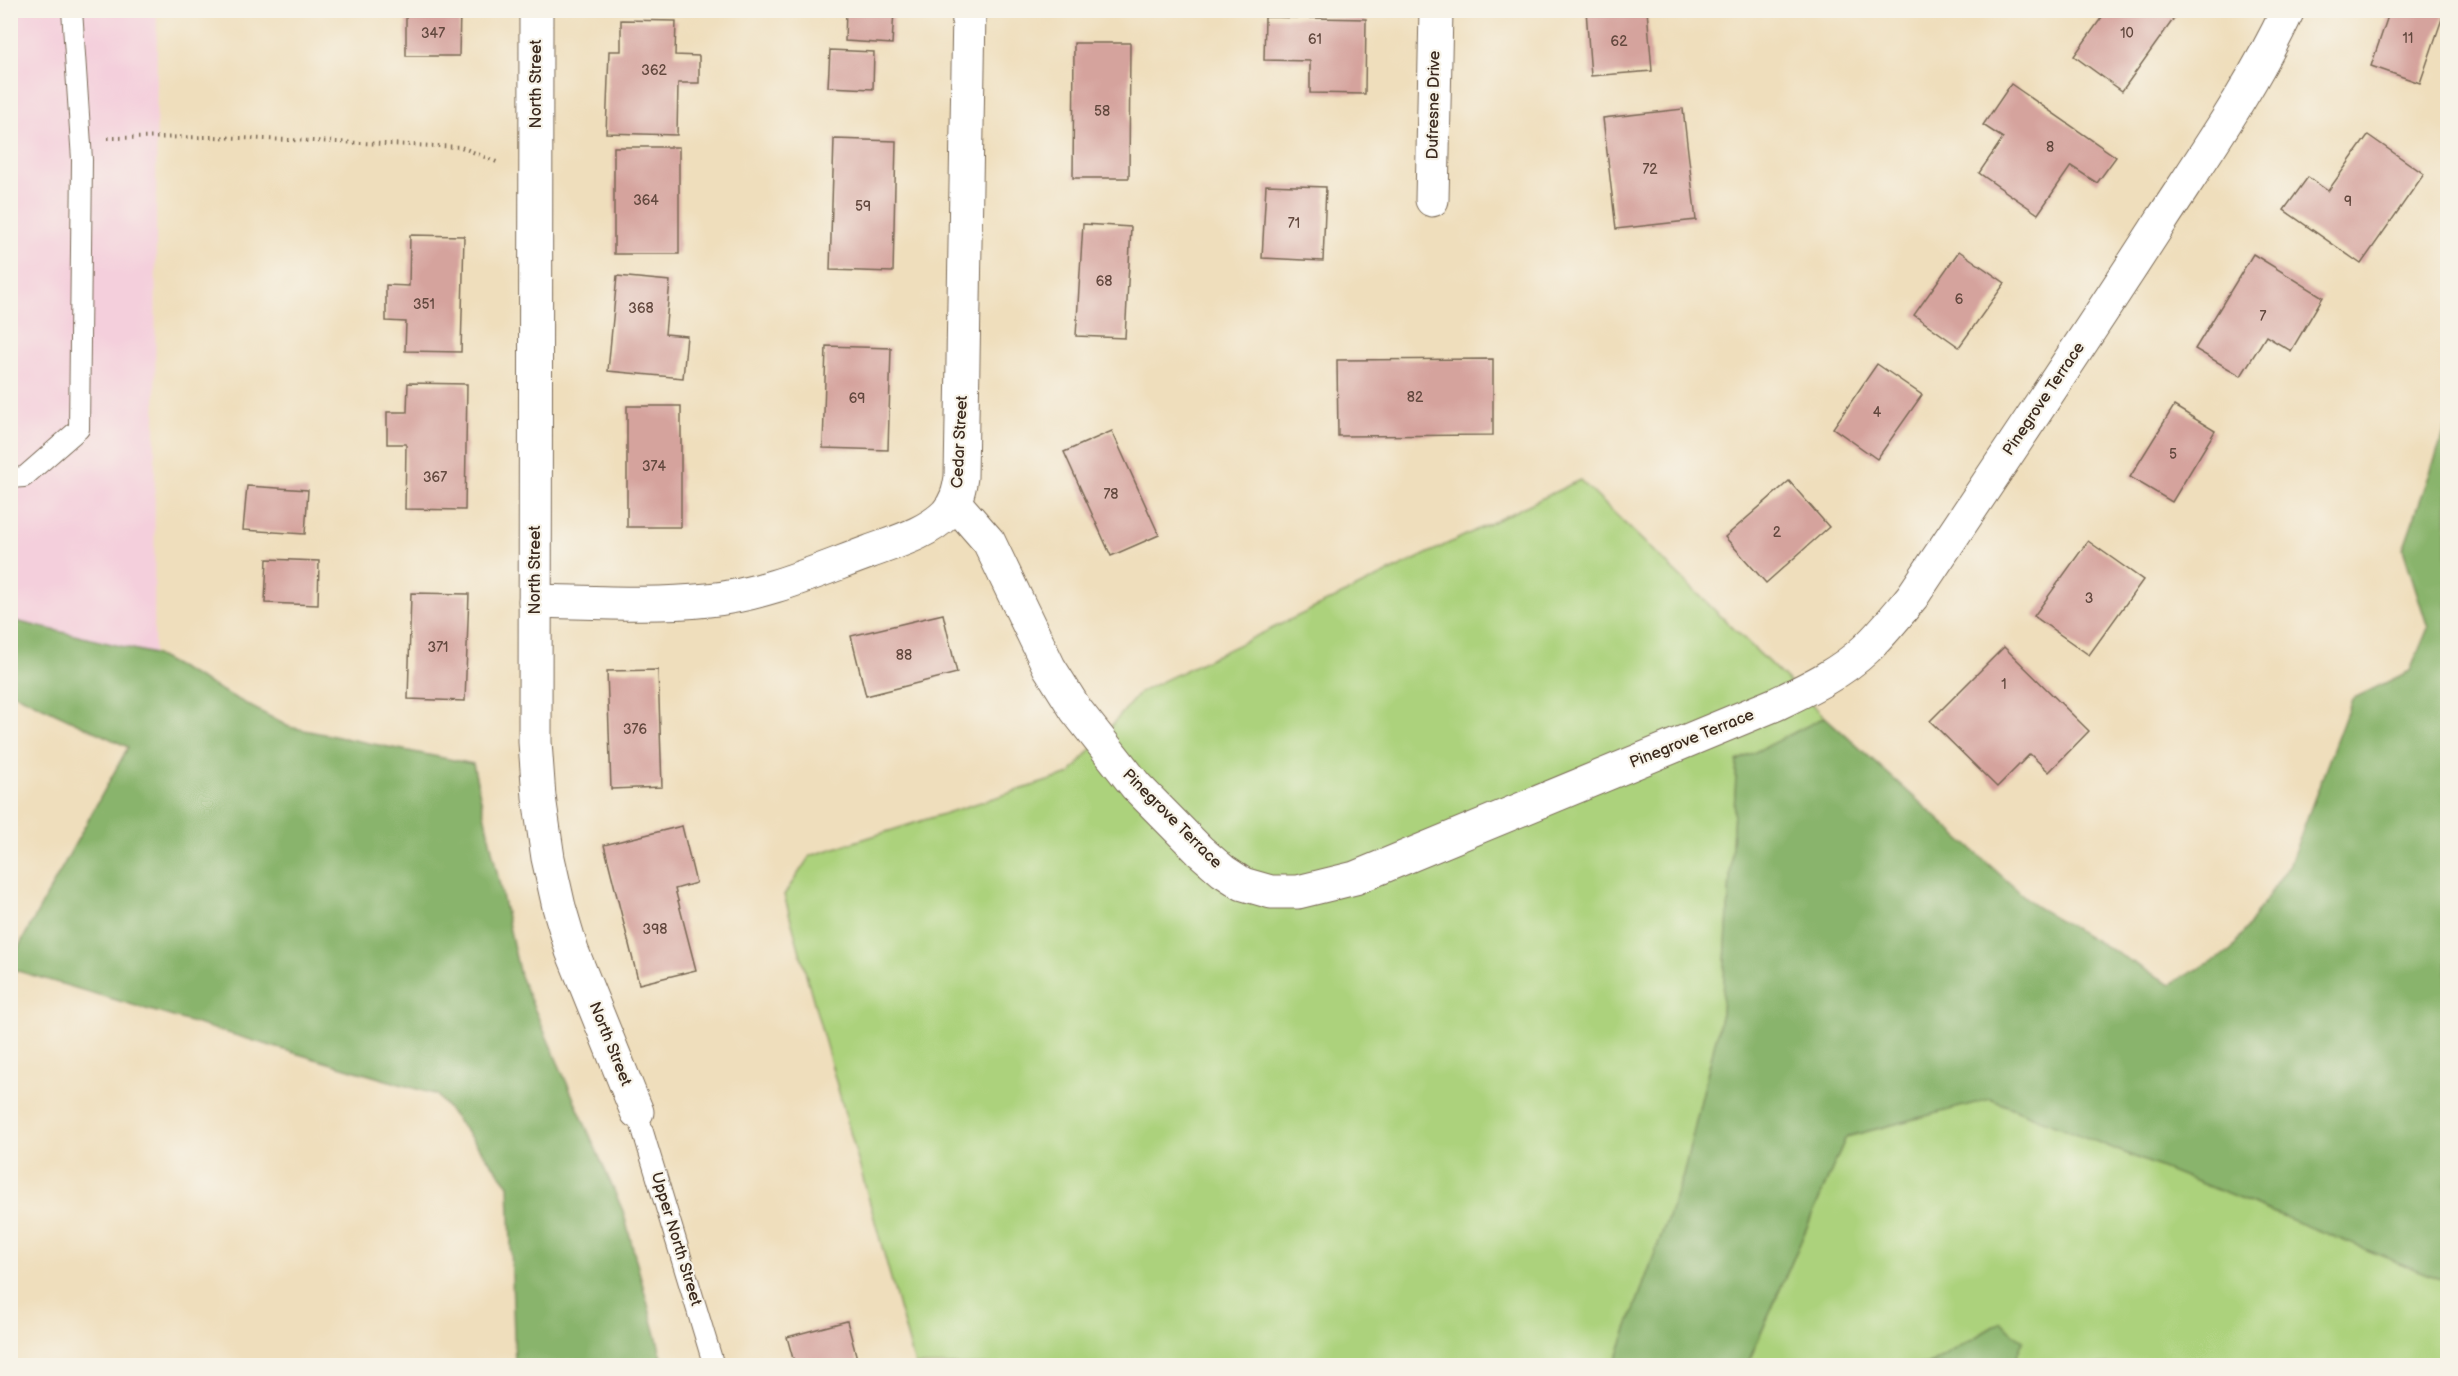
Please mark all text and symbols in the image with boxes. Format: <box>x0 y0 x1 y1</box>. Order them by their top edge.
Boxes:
house number: 347 <box>421 25 445 42</box>
house number: 10 <box>2120 25 2134 42</box>
house number: 11 <box>2403 30 2413 47</box>
house number: 61 <box>1308 31 1322 48</box>
house number: 62 <box>1611 33 1628 50</box>
street label: North Street <box>527 40 546 128</box>
street label: Dufresne Drive <box>1424 50 1444 160</box>
house number: 362 <box>641 62 667 79</box>
house number: 58 <box>1094 103 1110 120</box>
house number: 8 <box>2046 139 2054 156</box>
house number: 72 <box>1642 161 1658 178</box>
house number: 364 <box>633 192 659 209</box>
house number: 9 <box>2344 193 2352 210</box>
house number: 59 <box>855 198 871 215</box>
house number: 71 <box>1288 215 1300 232</box>
house number: 68 <box>1096 273 1112 290</box>
house number: 6 <box>1955 291 1964 308</box>
house number: 351 <box>413 296 435 313</box>
house number: 368 <box>628 300 654 317</box>
house number: 7 <box>2260 308 2267 325</box>
street label: Pinegrove Terrace <box>1999 338 2089 459</box>
house number: 82 <box>1407 389 1424 406</box>
house number: 69 <box>849 390 865 407</box>
street label: Cedar Street <box>948 395 972 489</box>
house number: 4 <box>1873 404 1882 421</box>
house number: 5 <box>2169 446 2177 463</box>
house number: 374 <box>642 458 666 475</box>
house number: 367 <box>423 469 447 486</box>
house number: 78 <box>1103 486 1119 503</box>
house number: 2 <box>1773 524 1782 541</box>
street label: North Street <box>526 526 545 614</box>
house number: 3 <box>2085 590 2093 607</box>
house number: 371 <box>428 639 448 656</box>
house number: 88 <box>896 647 912 664</box>
house number: 1 <box>2001 676 2007 693</box>
street label: Pinegrove Terrace <box>1627 705 1757 773</box>
house number: 376 <box>623 721 647 738</box>
street label: Pinegrove Terrace <box>1118 765 1226 873</box>
house number: 398 <box>643 921 667 938</box>
street label: North Street <box>585 999 635 1089</box>
street label: Upper North Street <box>647 1170 705 1308</box>

